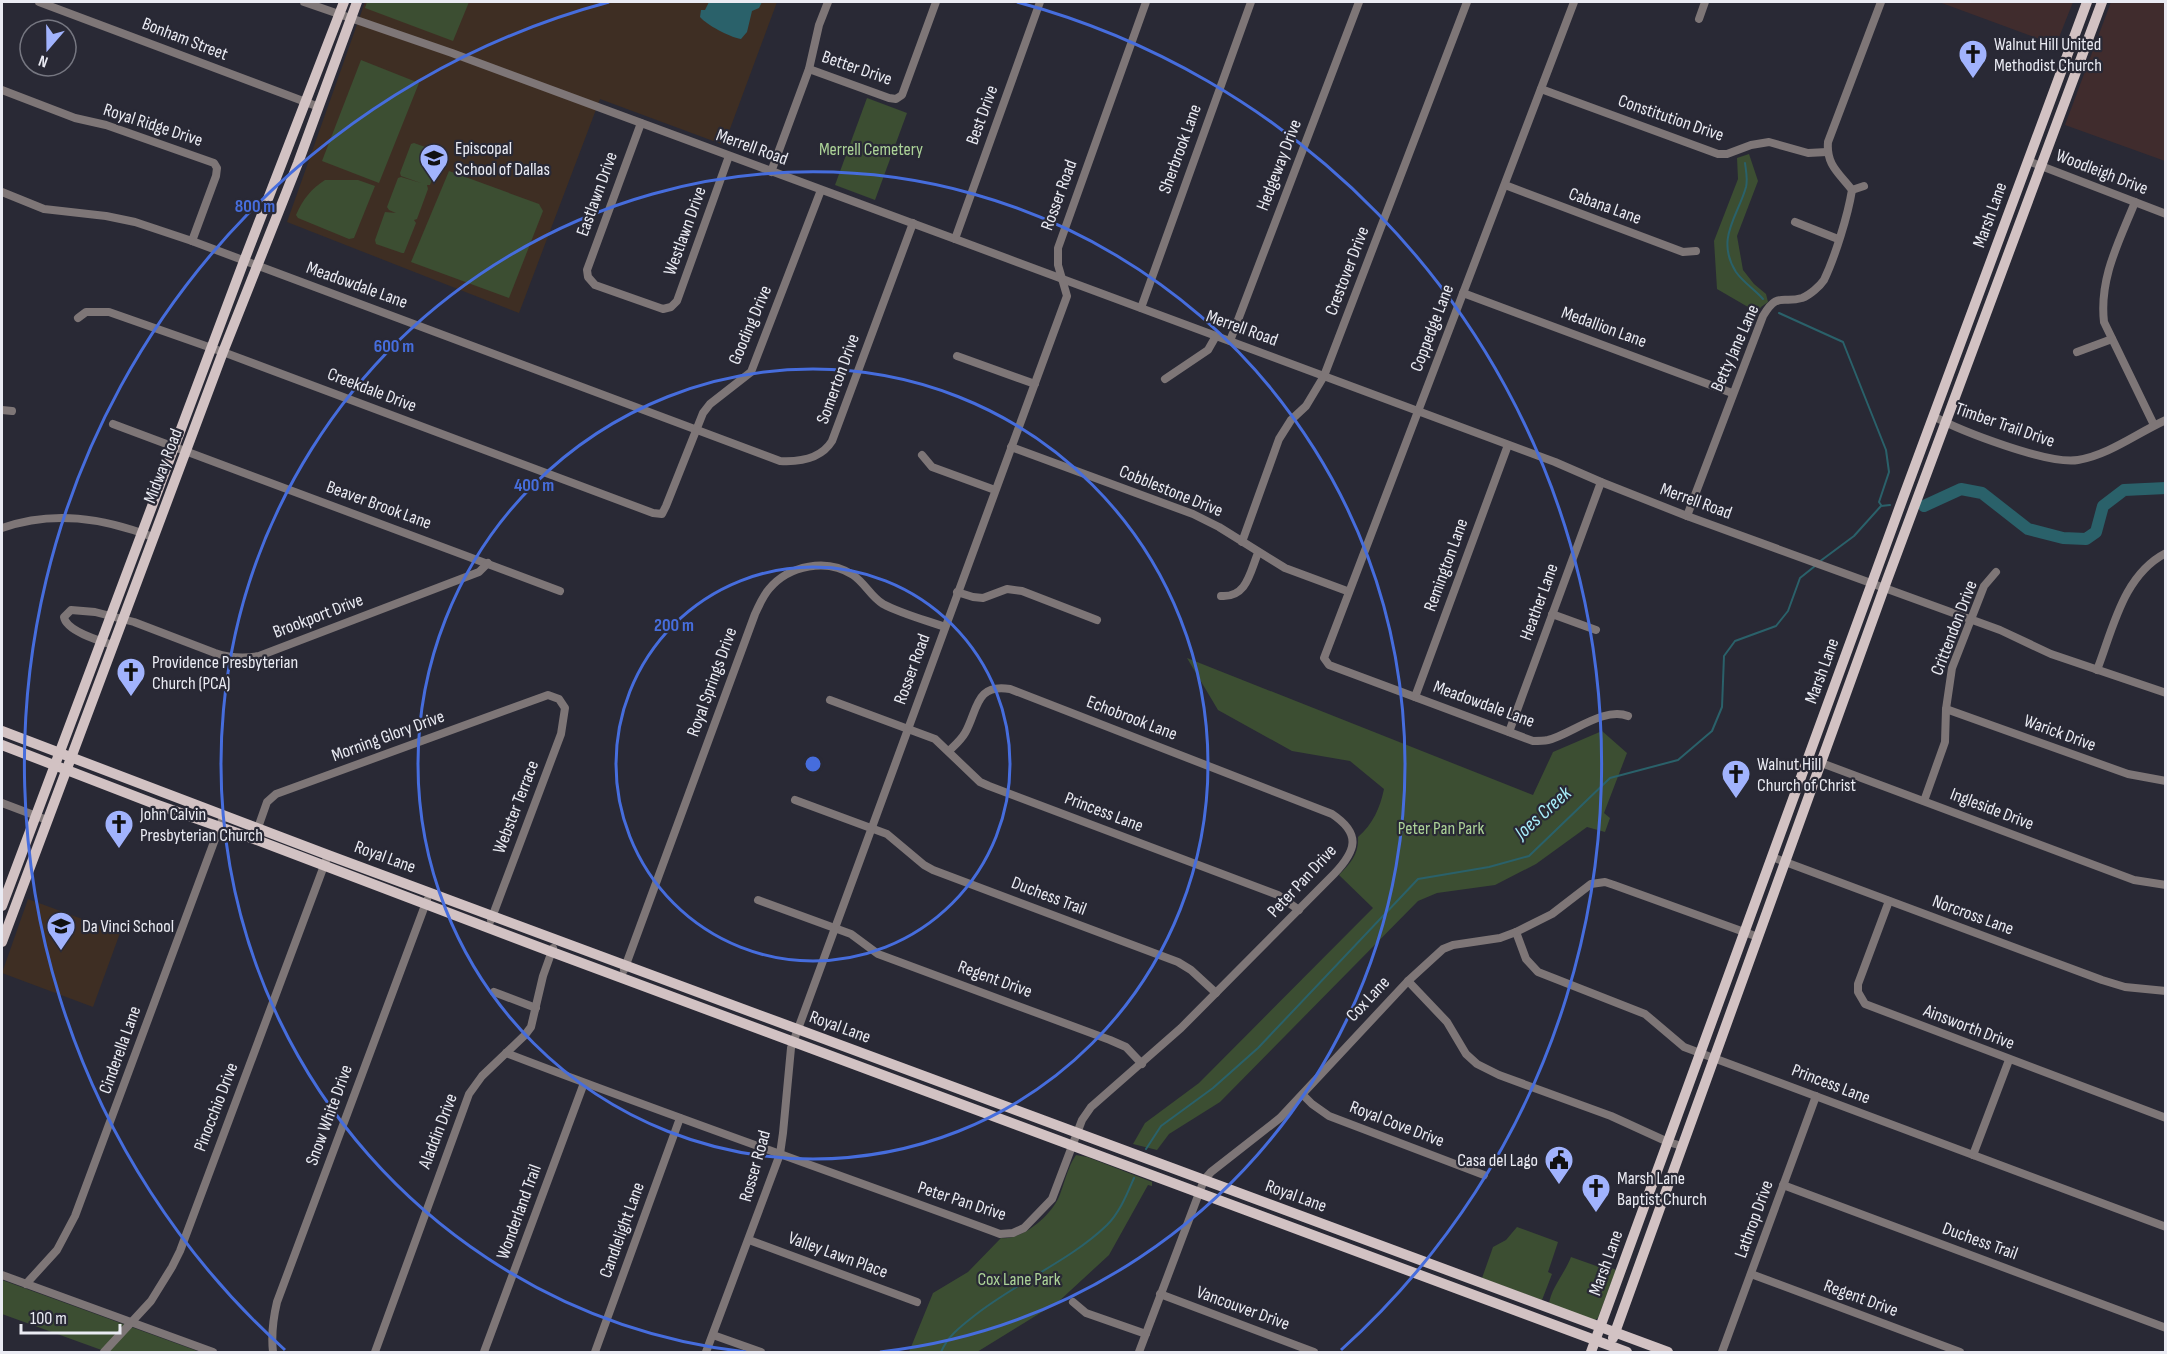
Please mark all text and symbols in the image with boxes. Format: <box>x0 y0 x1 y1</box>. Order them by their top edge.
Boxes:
street label: Bonham Street <box>139 13 231 65</box>
north arrow <box>18 18 78 78</box>
place label: Walnut Hill United Methodist Church <box>1994 34 2102 76</box>
church icon: Walnut Hill United Methodist Church <box>1957 38 1989 80</box>
street label: Better Drive <box>819 46 895 90</box>
text: N <box>36 50 51 71</box>
street label: Best Drive <box>962 83 1002 147</box>
street label: Constitution Drive <box>1615 90 1727 146</box>
street label: Royal Ridge Drive <box>101 99 205 151</box>
street label: Sherbrook Lane <box>1154 102 1206 196</box>
street label: Hedgeway Drive <box>1252 116 1306 214</box>
street label: Merrell Road <box>713 124 791 170</box>
place label: Episcopal School of Dallas <box>455 138 550 180</box>
park label: Merrell Cemetery <box>819 139 923 160</box>
school or university icon: Episcopal School of Dallas <box>418 142 450 184</box>
street label: Woodleigh Drive <box>2053 145 2151 199</box>
street label: Eastlawn Drive <box>572 149 622 239</box>
street label: Rosser Road <box>1037 157 1081 233</box>
street label: Marsh Lane <box>1968 179 2012 251</box>
street label: Cabana Lane <box>1566 183 1644 229</box>
street label: Westlawn Drive <box>659 184 711 278</box>
text: 800 m <box>235 196 275 217</box>
street label: Crestover Drive <box>1320 224 1374 318</box>
street label: Meadowdale Lane <box>304 257 410 313</box>
street label: Gooding Drive <box>724 282 776 368</box>
street label: Coppedge Lane <box>1406 282 1458 374</box>
street label: Betty Jane Lane <box>1707 301 1763 395</box>
street label: Medallion Lane <box>1558 302 1650 352</box>
street label: Merrell Road <box>1203 305 1281 351</box>
street label: Somerton Drive <box>812 331 864 427</box>
text: 600 m <box>374 336 414 357</box>
street label: Creekdale Drive <box>324 363 420 417</box>
street label: Timber Trail Drive <box>1953 398 2057 452</box>
street label: Midway Road <box>139 426 187 506</box>
street label: Cobblestone Drive <box>1116 461 1226 521</box>
text: 400 m <box>514 475 554 496</box>
street label: Beaver Brook Lane <box>324 476 434 534</box>
street label: Merrell Road <box>1657 478 1735 524</box>
street label: Remington Lane <box>1420 516 1472 614</box>
street label: Heather Lane <box>1515 561 1563 643</box>
street label: Crittendon Drive <box>1926 578 1982 678</box>
street label: Brookport Drive <box>270 589 366 643</box>
text: 200 m <box>654 615 694 636</box>
street label: Royal Springs Drive <box>683 625 741 739</box>
street label: Rosser Road <box>890 631 934 707</box>
street label: Marsh Lane <box>1800 635 1844 707</box>
place label: Providence Presbyterian Church (PCA) <box>152 652 298 694</box>
church icon: Providence Presbyterian Church (PCA) <box>115 656 147 698</box>
street label: Meadowdale Lane <box>1431 676 1537 732</box>
street label: Echobrook Lane <box>1084 691 1180 745</box>
street label: Morning Glory Drive <box>329 706 447 766</box>
street label: Warick Drive <box>2021 710 2099 756</box>
centre of rings <box>803 754 823 774</box>
place label: Walnut Hill Church of Christ <box>1757 754 1856 796</box>
street label: Webster Terrace <box>489 758 543 856</box>
church icon: Walnut Hill Church of Christ <box>1720 758 1752 800</box>
water label: Joes Creek <box>1509 781 1577 845</box>
street label: Ingleside Drive <box>1947 783 2037 835</box>
street label: Princess Lane <box>1062 787 1146 837</box>
place label: John Calvin Presbyterian Church <box>139 804 263 846</box>
church icon: John Calvin Presbyterian Church <box>103 808 135 850</box>
park label: Peter Pan Park <box>1398 818 1484 839</box>
street label: Royal Lane <box>351 836 419 878</box>
street label: Peter Pan Drive <box>1263 840 1341 922</box>
street label: Duchess Trail <box>1009 872 1089 920</box>
street label: Norcross Lane <box>1929 891 2017 939</box>
school or university icon: Da Vinci School <box>45 910 77 952</box>
place label: Da Vinci School <box>82 916 174 937</box>
street label: Regent Drive <box>955 956 1035 1002</box>
street label: Cox Lane <box>1342 972 1394 1026</box>
street label: Ainsworth Drive <box>1920 1000 2017 1054</box>
street label: Cinderella Lane <box>94 1003 146 1097</box>
street label: Royal Lane <box>806 1006 874 1048</box>
street label: Princess Lane <box>1789 1059 1873 1109</box>
street label: Pinocchio Drive <box>189 1060 243 1154</box>
street label: Snow White Drive <box>301 1062 357 1168</box>
street label: Aladdin Drive <box>414 1091 462 1172</box>
street label: Royal Cove Drive <box>1347 1096 1447 1152</box>
street label: Rosser Road <box>735 1128 775 1204</box>
public building icon: Casa del Lago <box>1543 1144 1575 1186</box>
place label: Casa del Lago <box>1457 1150 1538 1171</box>
street label: Wonderland Trail <box>492 1162 546 1262</box>
place label: Marsh Lane Baptist Church <box>1617 1168 1707 1210</box>
church icon: Marsh Lane Baptist Church <box>1580 1172 1612 1214</box>
street label: Royal Lane <box>1262 1175 1330 1217</box>
street label: Peter Pan Drive <box>915 1177 1009 1225</box>
street label: Lathrop Drive <box>1730 1177 1778 1261</box>
street label: Candlelight Lane <box>595 1179 649 1281</box>
street label: Duchess Trail <box>1939 1218 2021 1264</box>
street label: Valley Lawn Place <box>785 1227 891 1283</box>
street label: Marsh Lane <box>1584 1227 1628 1299</box>
park label: Cox Lane Park <box>977 1269 1061 1290</box>
street label: Regent Drive <box>1821 1275 1901 1321</box>
street label: Vancouver Drive <box>1193 1281 1293 1335</box>
scale bar <box>21 1297 120 1335</box>
text: 100 m <box>30 1308 67 1329</box>

